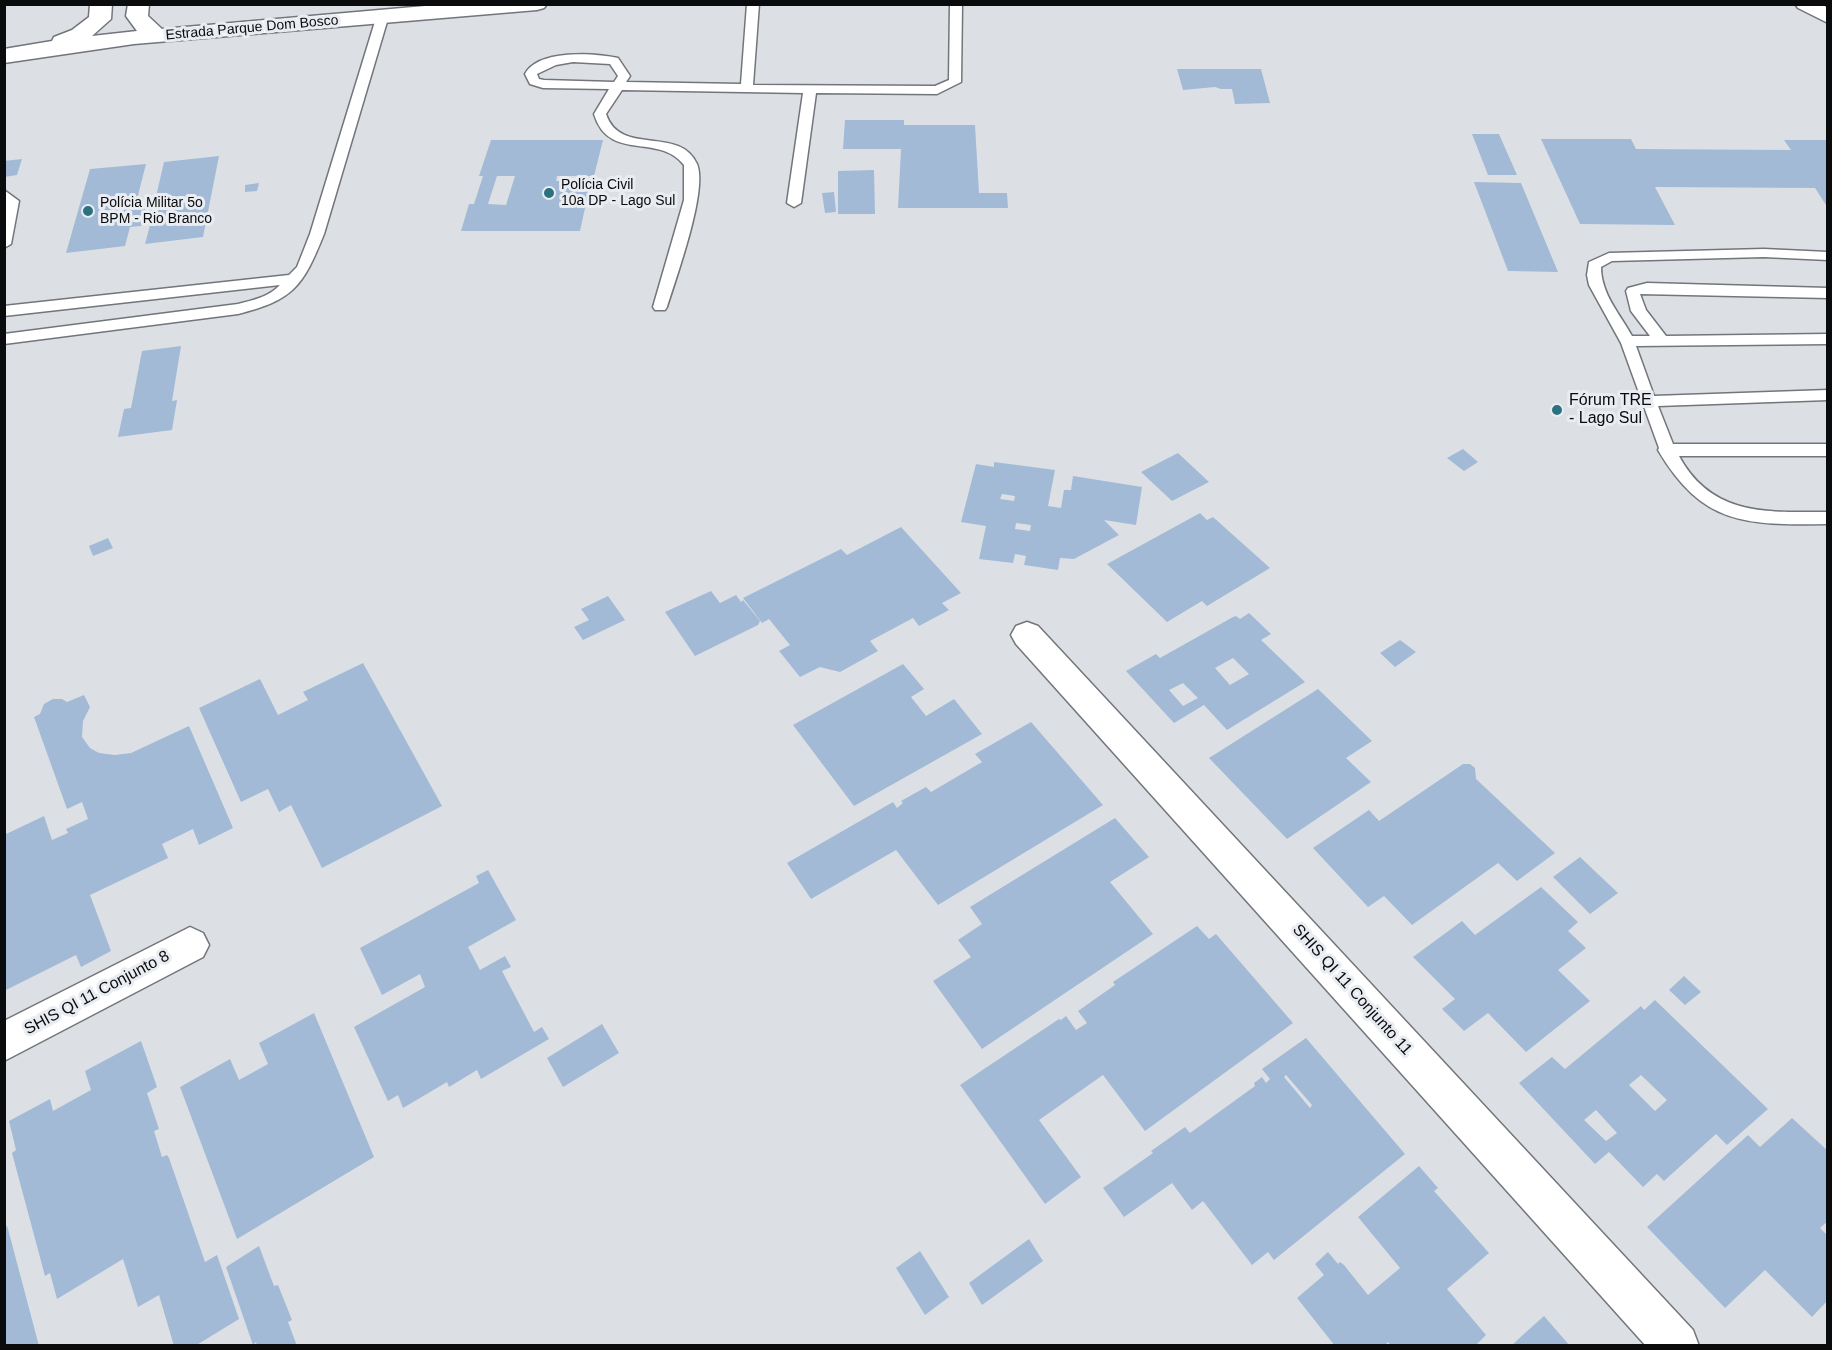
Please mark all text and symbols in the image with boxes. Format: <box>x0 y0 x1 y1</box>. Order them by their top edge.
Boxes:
street label: Estrada Parque Dom Bosco <box>165 12 339 44</box>
place label: Polícia Civil 10a DP - Lago Sul <box>561 177 675 210</box>
marker: Polícia Civil 10a DP - Lago Sul <box>542 186 556 200</box>
place label: Polícia Militar 5o BPM - Rio Branco <box>100 195 212 228</box>
marker: Polícia Militar 5o BPM - Rio Branco <box>81 204 95 218</box>
place label: Fórum TRE - Lago Sul <box>1569 391 1652 429</box>
marker: Fórum TRE - Lago Sul <box>1550 403 1564 417</box>
street label: SHIS QI 11 Conjunto 11 <box>1288 921 1416 1059</box>
street label: SHIS QI 11 Conjunto 8 <box>21 947 173 1039</box>

